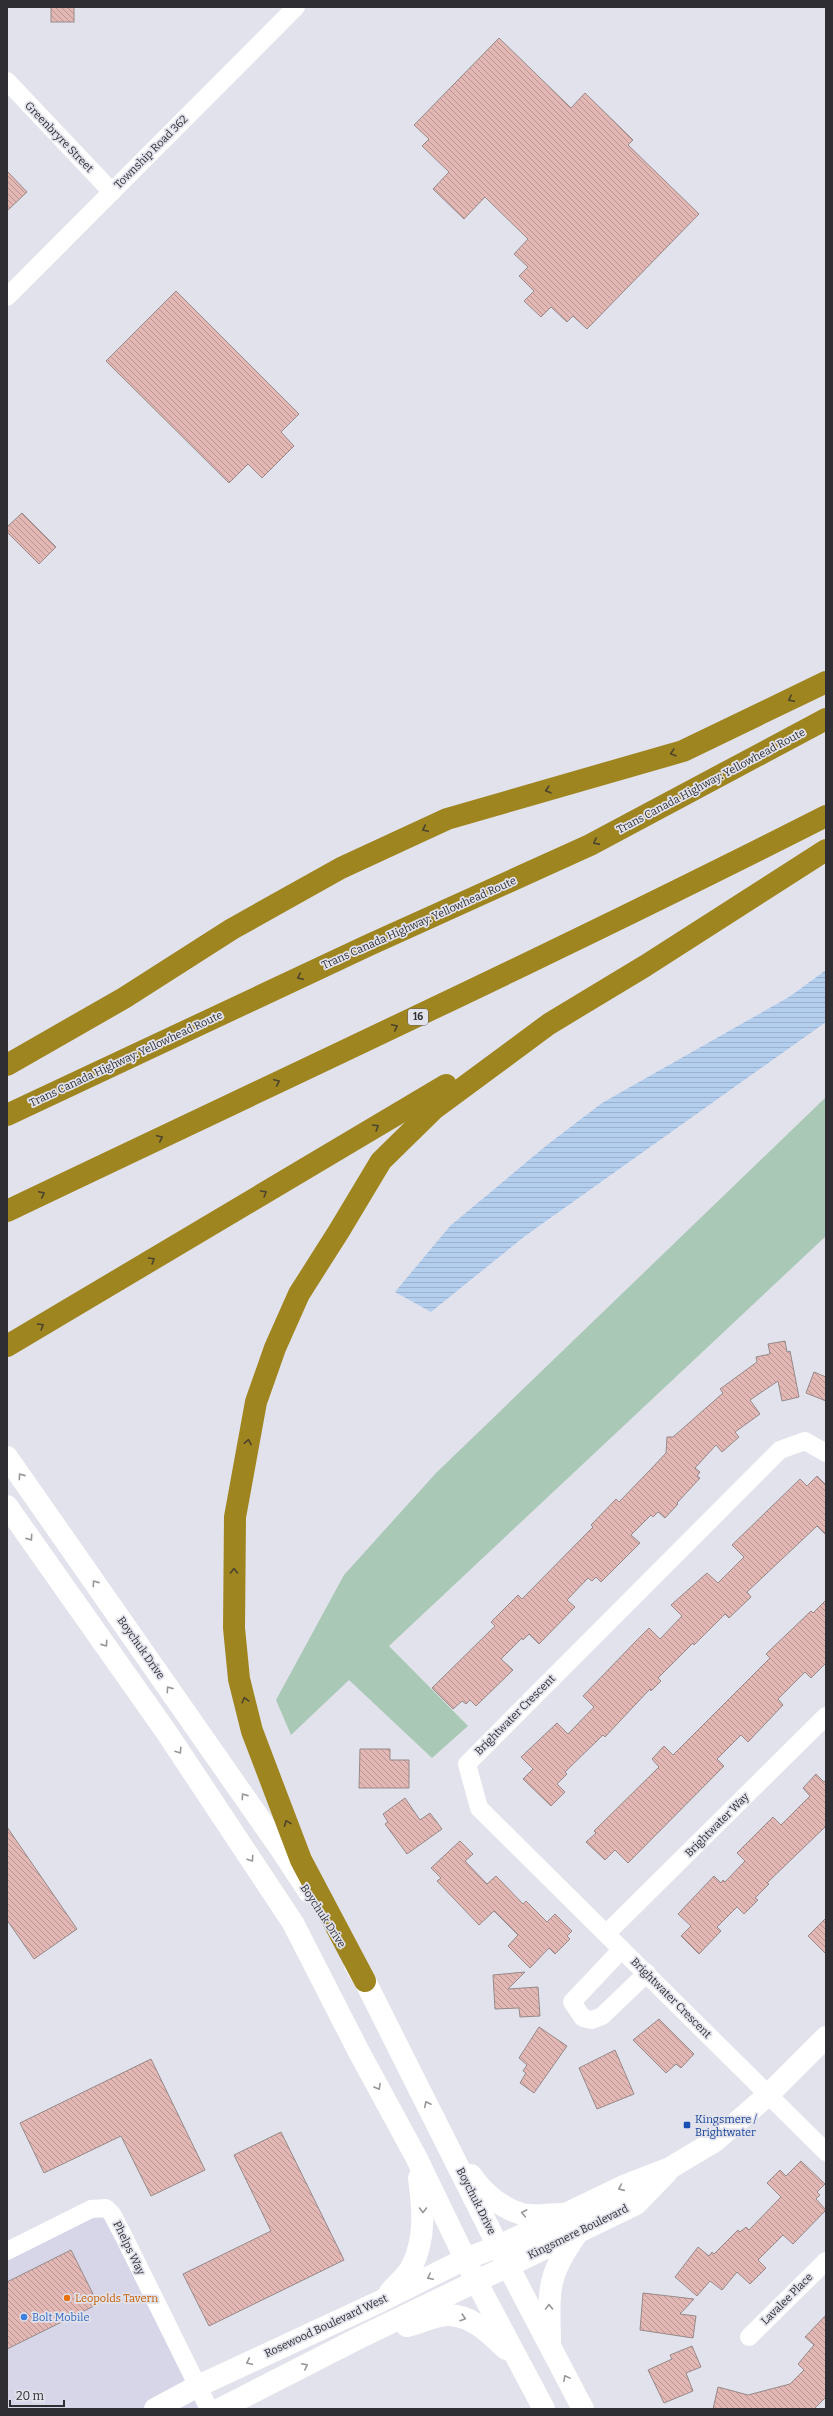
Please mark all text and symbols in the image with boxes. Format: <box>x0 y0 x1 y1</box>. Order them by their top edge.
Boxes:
street label: Greenbryre Street <box>22 99 96 175</box>
street label: Township Road 362 <box>112 113 190 191</box>
one-way arrow <box>787 694 795 702</box>
street label: Trans Canada Highway: Yellowhead Route <box>615 726 807 836</box>
one-way arrow <box>670 749 676 757</box>
one-way arrow <box>545 785 552 794</box>
one-way arrow <box>421 825 428 833</box>
one-way arrow <box>593 838 600 845</box>
street label: Trans Canada Highway: Yellowhead Route <box>320 874 518 972</box>
one-way arrow <box>296 972 304 980</box>
street label: Trans Canada Highway: Yellowhead Route <box>27 1008 225 1110</box>
road number: 16 <box>408 1009 428 1025</box>
one-way arrow <box>391 1024 398 1032</box>
one-way arrow <box>273 1079 280 1087</box>
one-way arrow <box>372 1124 379 1132</box>
one-way arrow <box>155 1135 163 1143</box>
one-way arrow <box>38 1191 46 1199</box>
one-way arrow <box>260 1191 267 1198</box>
one-way arrow <box>148 1257 155 1264</box>
one-way arrow <box>37 1323 44 1330</box>
one-way arrow <box>243 1439 251 1446</box>
one-way arrow <box>18 1473 26 1480</box>
one-way arrow <box>25 1534 32 1541</box>
one-way arrow <box>230 1568 238 1574</box>
one-way arrow <box>93 1580 100 1587</box>
street label: Boychuk Drive <box>115 1614 167 1682</box>
one-way arrow <box>100 1640 107 1647</box>
street label: Brightwater Crescent <box>472 1672 558 1758</box>
one-way arrow <box>167 1687 174 1694</box>
one-way arrow <box>241 1697 249 1704</box>
one-way arrow <box>174 1747 182 1754</box>
street label: Brightwater Way <box>682 1790 752 1860</box>
one-way arrow <box>241 1793 249 1800</box>
one-way arrow <box>283 1820 292 1827</box>
one-way arrow <box>246 1855 254 1862</box>
street label: Boychuk Drive <box>298 1882 348 1950</box>
street label: Brightwater Crescent <box>628 1955 714 2041</box>
one-way arrow <box>373 2082 381 2090</box>
one-way arrow <box>424 2100 432 2108</box>
place label: Kingsmere / Brightwater <box>695 2113 757 2139</box>
marker: Kingsmere / Brightwater <box>682 2120 692 2130</box>
street label: Boychuk Drive <box>454 2165 498 2237</box>
one-way arrow <box>617 2183 625 2191</box>
street label: Kingsmere Boulevard <box>526 2202 631 2262</box>
one-way arrow <box>419 2207 427 2213</box>
one-way arrow <box>521 2209 528 2217</box>
street label: Phelps Way <box>110 2219 148 2277</box>
street label: Lavalee Place <box>759 2271 815 2327</box>
one-way arrow <box>427 2272 434 2279</box>
place label: Leopolds Tavern <box>75 2292 158 2305</box>
street label: Rosewood Boulevard West <box>262 2292 390 2360</box>
marker: Leopolds Tavern <box>62 2293 72 2303</box>
one-way arrow <box>545 2304 553 2310</box>
place label: Bolt Mobile <box>32 2311 89 2324</box>
marker: Bolt Mobile <box>19 2312 29 2322</box>
one-way arrow <box>459 2313 466 2322</box>
one-way arrow <box>246 2357 254 2365</box>
one-way arrow <box>300 2363 308 2371</box>
one-way arrow <box>563 2374 571 2382</box>
scale bar <box>10 2382 64 2408</box>
text: 20 m <box>16 2389 45 2403</box>

